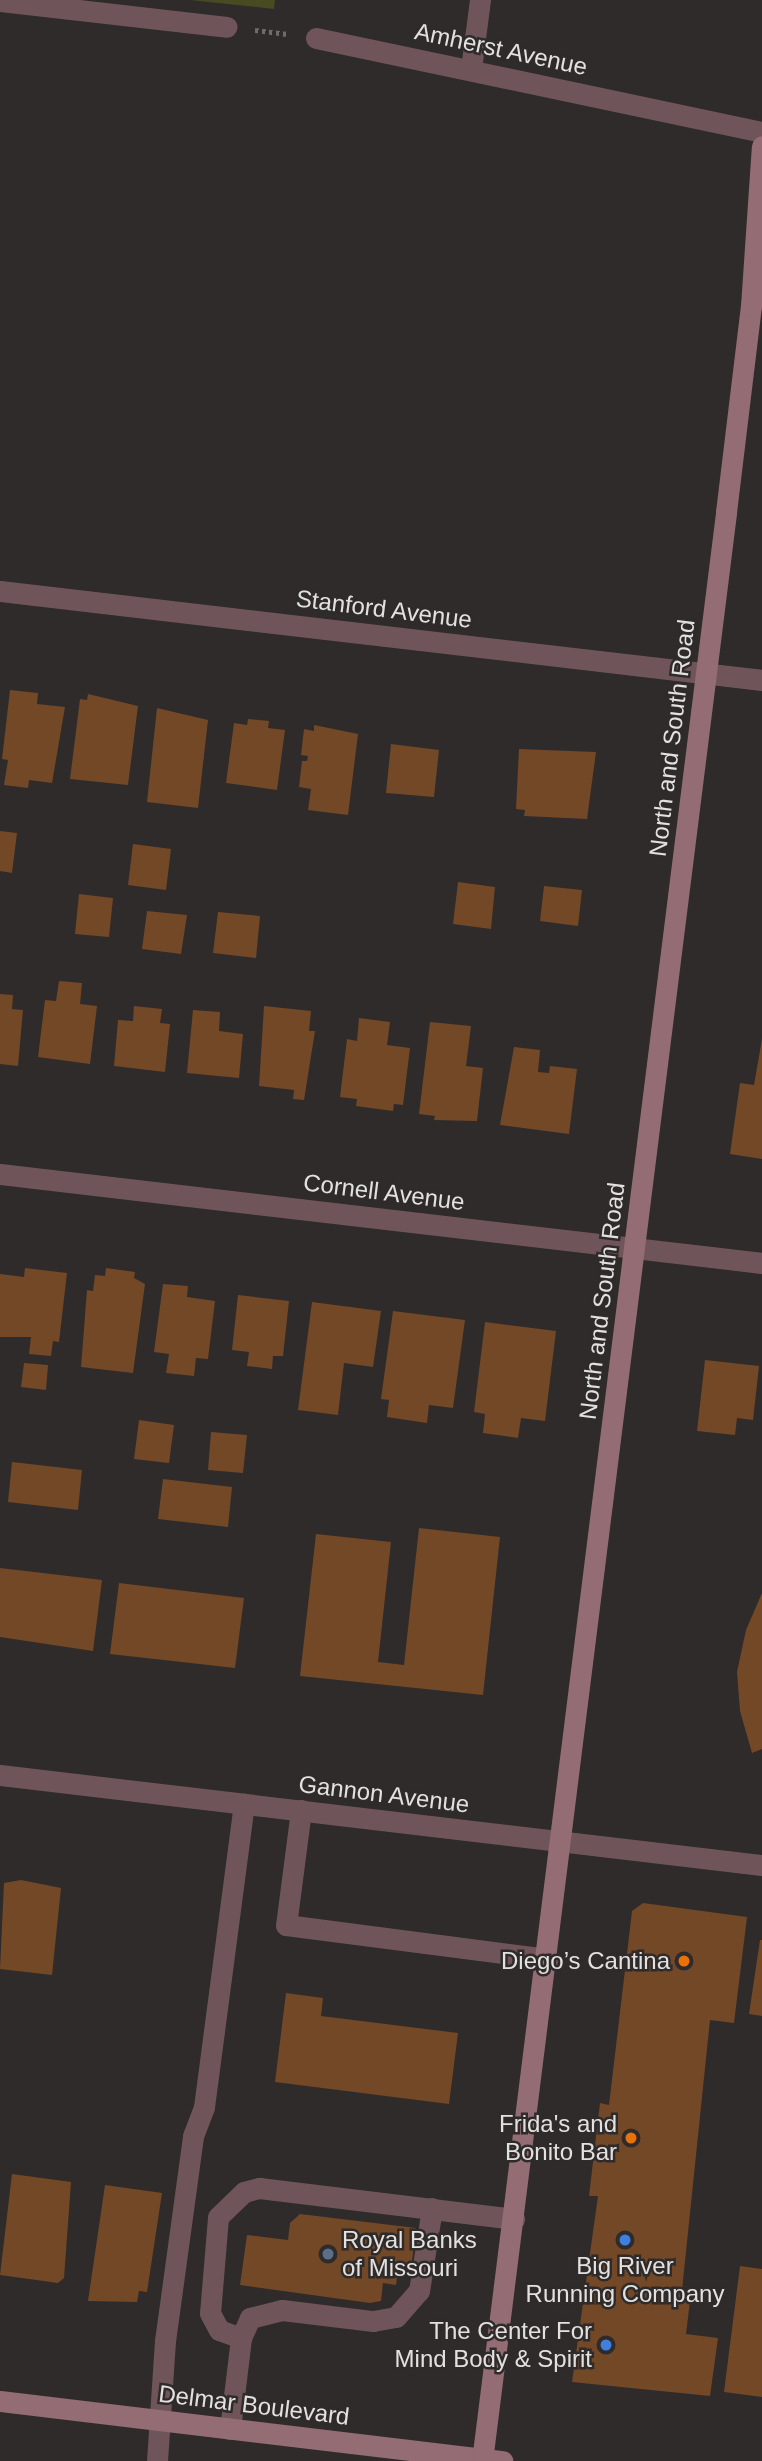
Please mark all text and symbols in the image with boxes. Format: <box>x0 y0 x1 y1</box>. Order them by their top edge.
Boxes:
street label: Amherst Avenue <box>411 17 591 81</box>
street label: Stanford Avenue <box>294 584 474 634</box>
street label: North and South Road <box>643 618 701 858</box>
street label: Cornell Avenue <box>301 1168 467 1216</box>
street label: North and South Road <box>573 1181 631 1421</box>
street label: Gannon Avenue <box>296 1769 472 1819</box>
place label: Diego’s Cantina <box>501 1947 670 1975</box>
marker: Diego’s Cantina <box>676 1953 692 1969</box>
place label: Frida's and Bonito Bar <box>499 2110 617 2166</box>
marker: Frida's and Bonito Bar <box>623 2130 639 2146</box>
place label: Royal Banks of Missouri <box>342 2226 477 2282</box>
marker: Big River Running Company <box>617 2232 633 2248</box>
marker: Royal Banks of Missouri <box>320 2246 336 2262</box>
place label: Big River Running Company <box>526 2252 724 2308</box>
place label: The Center For Mind Body & Spirit <box>395 2317 592 2373</box>
marker: The Center For Mind Body & Spirit <box>598 2337 614 2353</box>
street label: Delmar Boulevard <box>157 2379 351 2431</box>

